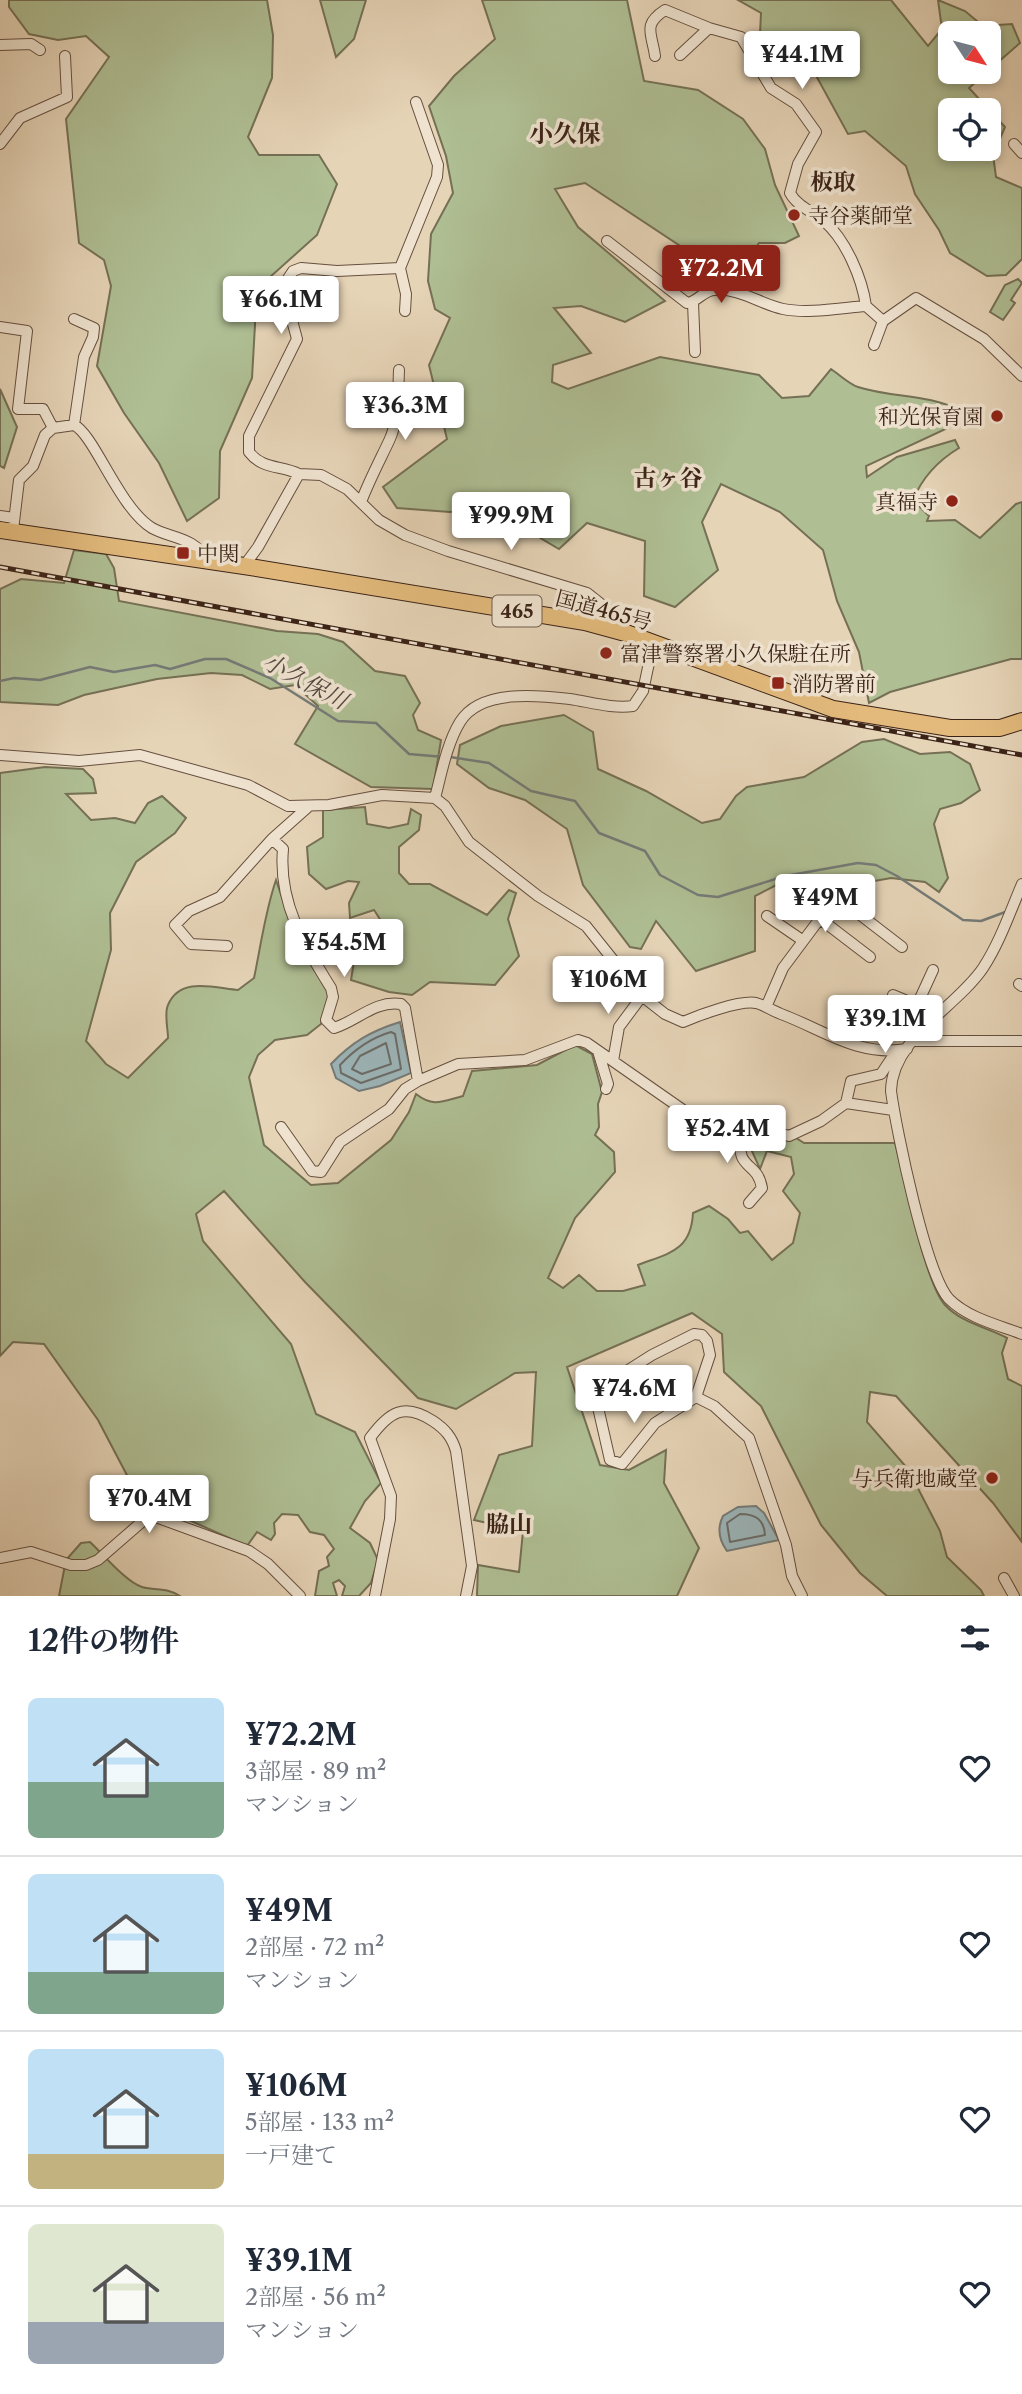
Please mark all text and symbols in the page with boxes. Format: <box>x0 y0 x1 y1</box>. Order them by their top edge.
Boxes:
north arrow <box>938 21 1001 84</box>
map controls <box>938 21 1001 161</box>
pin: ¥44.1M <box>745 32 859 91</box>
text: ¥44.1M <box>760 40 844 68</box>
button: locate <box>938 98 1001 161</box>
district label: 小久保 <box>529 119 601 148</box>
district label: 板取 <box>810 168 856 196</box>
place label: 寺谷薬師堂 <box>808 203 913 228</box>
marker: 寺谷薬師堂 <box>786 207 802 223</box>
pin: ¥72.2M <box>664 246 778 305</box>
text: ¥72.2M <box>678 254 764 282</box>
pin: ¥66.1M <box>224 276 338 336</box>
text: ¥66.1M <box>239 285 323 313</box>
pin: ¥36.3M <box>348 382 462 442</box>
text: ¥36.3M <box>362 391 448 419</box>
place label: 和光保育園 <box>878 404 983 429</box>
marker: 和光保育園 <box>989 408 1005 424</box>
district label: 古ヶ谷 <box>634 464 703 492</box>
place label: 真福寺 <box>875 489 938 514</box>
pin: ¥99.9M <box>454 492 568 552</box>
marker: 真福寺 <box>944 493 960 509</box>
text: ¥99.9M <box>468 501 554 529</box>
place label: 中関 <box>197 541 239 566</box>
marker: 中関 <box>175 545 191 561</box>
street label: 国道465号 <box>553 585 655 635</box>
road number: 465 <box>492 596 542 626</box>
place label: 富津警察署小久保駐在所 <box>620 641 851 666</box>
marker: 富津警察署小久保駐在所 <box>598 645 614 661</box>
water label: 小久保川 <box>258 647 355 716</box>
place label: 消防署前 <box>792 671 876 696</box>
marker: 消防署前 <box>770 675 786 691</box>
pin: ¥49M <box>784 874 866 934</box>
text: ¥49M <box>791 883 859 911</box>
pin: ¥54.5M <box>287 920 401 979</box>
text: ¥54.5M <box>301 928 387 956</box>
pin: ¥106M <box>559 956 657 1016</box>
text: ¥106M <box>569 965 647 993</box>
pin: ¥39.1M <box>828 996 942 1055</box>
text: ¥39.1M <box>844 1004 926 1032</box>
pin: ¥52.4M <box>670 1106 784 1165</box>
text: ¥52.4M <box>684 1114 770 1142</box>
pin: ¥74.6M <box>577 1366 691 1425</box>
text: ¥74.6M <box>591 1374 677 1402</box>
place label: 与兵衛地蔵堂 <box>852 1466 978 1491</box>
marker: 与兵衛地蔵堂 <box>984 1470 1000 1486</box>
pin: ¥70.4M <box>92 1476 206 1535</box>
text: ¥70.4M <box>106 1484 192 1512</box>
district label: 脇山 <box>486 1510 532 1538</box>
icon: filters <box>956 1619 994 1657</box>
text: 12件の物件 <box>28 1622 179 1659</box>
text: ¥72.2M <box>245 1716 357 1753</box>
icon: home <box>84 1726 168 1810</box>
icon: heart <box>956 1749 994 1787</box>
text: 3部屋 · 89 m² <box>245 1757 386 1785</box>
text: マンション <box>245 1790 359 1818</box>
text: ¥49M <box>245 1892 333 1929</box>
icon: home <box>84 1902 168 1986</box>
icon: heart <box>956 1925 994 1963</box>
text: 2部屋 · 72 m² <box>245 1933 384 1961</box>
text: マンション <box>245 1966 359 1994</box>
text: ¥106M <box>245 2067 348 2104</box>
icon: home <box>84 2077 168 2161</box>
icon: heart <box>956 2100 994 2138</box>
text: 5部屋 · 133 m² <box>245 2108 394 2136</box>
text: 一戸建て <box>245 2141 337 2169</box>
text: ¥39.1M <box>245 2242 353 2279</box>
icon: home <box>84 2252 168 2336</box>
icon: heart <box>956 2275 994 2313</box>
text: 2部屋 · 56 m² <box>245 2283 386 2311</box>
text: マンション <box>245 2316 359 2344</box>

